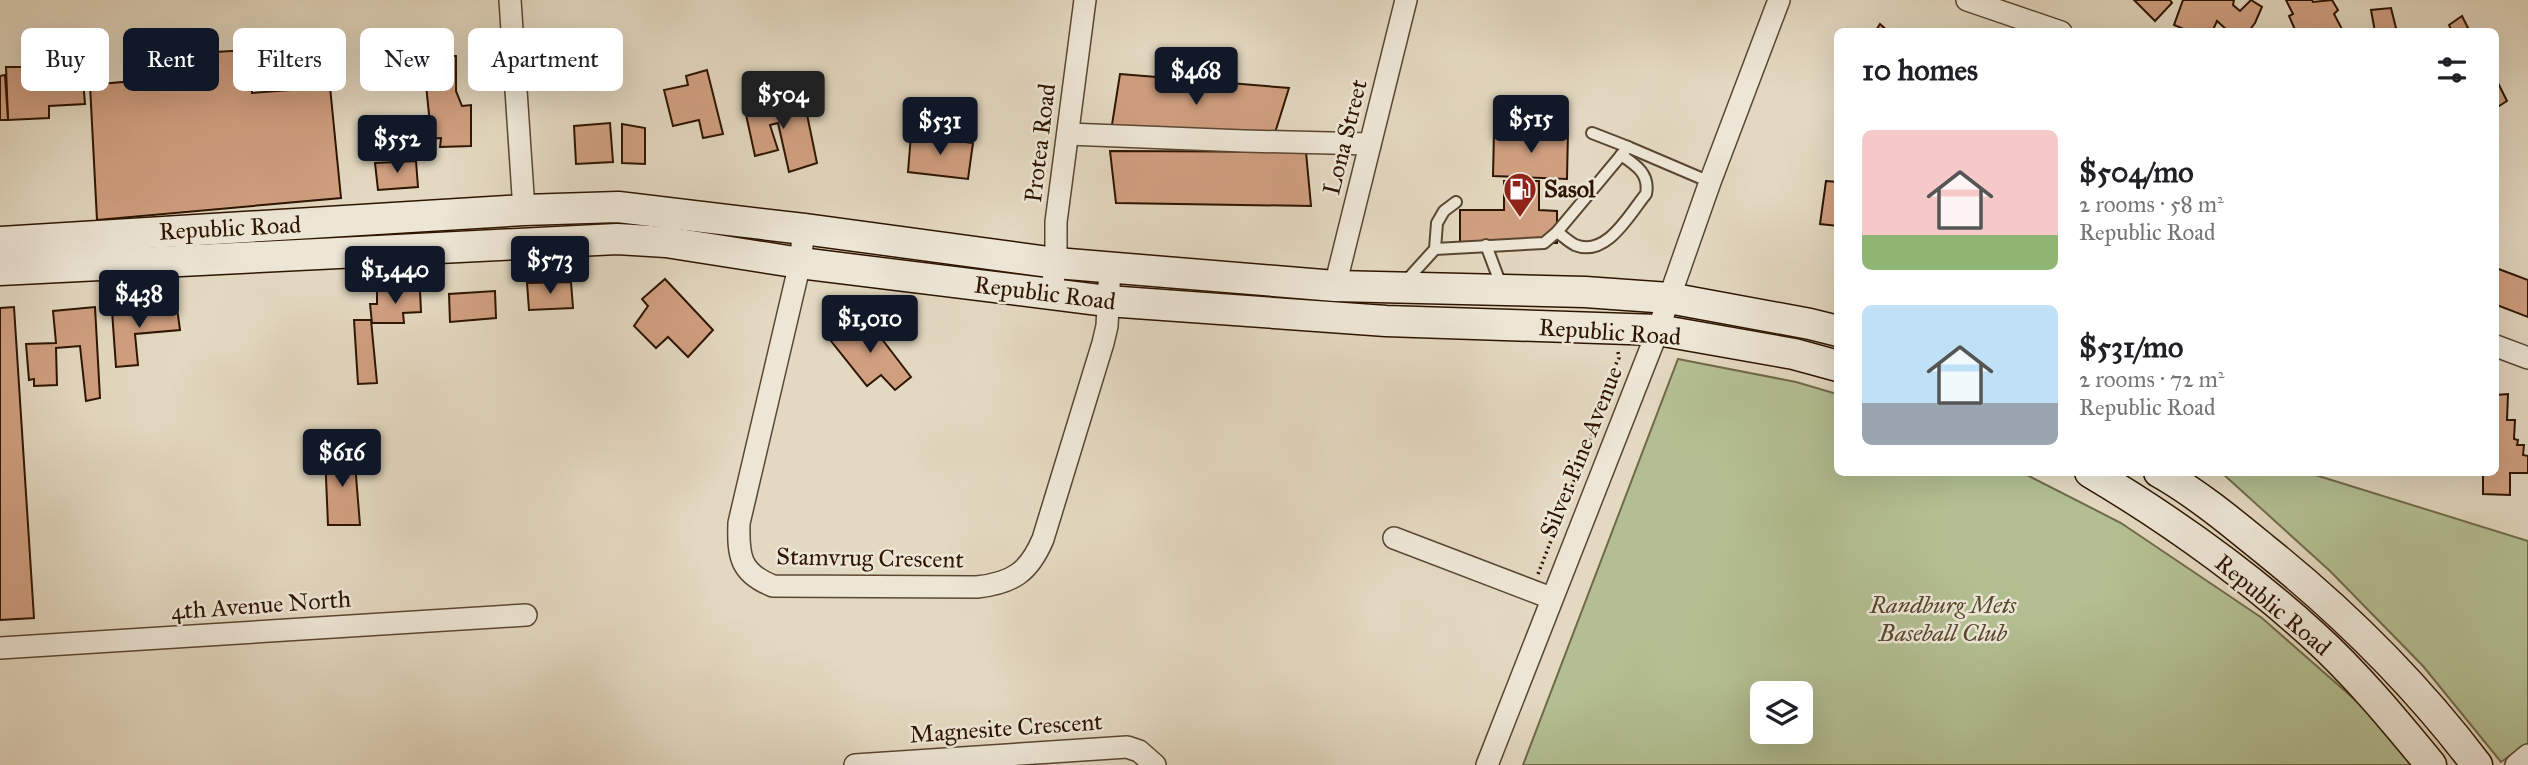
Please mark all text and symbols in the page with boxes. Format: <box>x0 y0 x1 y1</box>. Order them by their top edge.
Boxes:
chip: Buy <box>21 28 109 91</box>
chip: Rent <box>123 28 219 91</box>
chip: Filters <box>233 28 346 91</box>
chip: New <box>360 28 454 91</box>
chip: Apartment <box>468 28 623 91</box>
pin: $468 <box>1155 48 1237 107</box>
icon: filters <box>2433 51 2471 89</box>
text: 10 homes <box>1862 52 1978 88</box>
text: $468 <box>1171 56 1221 84</box>
pin: $504 <box>742 72 824 131</box>
street label: Lona Street <box>1316 76 1374 198</box>
text: $504 <box>758 80 808 108</box>
street label: Protea Road <box>1018 82 1062 204</box>
pin: $515 <box>1490 96 1572 155</box>
pin: $531 <box>899 97 981 157</box>
text: $515 <box>1509 104 1553 132</box>
text: $531 <box>919 106 961 134</box>
pin: $552 <box>356 116 438 175</box>
text: $552 <box>374 124 420 152</box>
text: $504/mo <box>2079 154 2194 190</box>
icon: home <box>1918 158 2002 242</box>
fuel station icon: Sasol <box>1501 170 1539 219</box>
place label: Sasol <box>1544 174 1596 204</box>
text: 2 rooms · 58 m² <box>2079 190 2224 218</box>
street label: Republic Road <box>158 209 302 247</box>
text: Republic Road <box>2079 218 2216 246</box>
pin: $573 <box>509 236 591 296</box>
text: $573 <box>527 245 573 273</box>
pin: $1,440 <box>338 246 452 306</box>
text: $1,440 <box>361 255 429 283</box>
street label: Republic Road <box>972 269 1118 317</box>
pin: $438 <box>98 270 180 330</box>
text: $438 <box>115 279 163 307</box>
pin: $1,010 <box>813 296 927 355</box>
text: $1,010 <box>838 304 902 332</box>
street label: Republic Road <box>1538 312 1682 352</box>
text: $531/mo <box>2079 329 2183 365</box>
icon: home <box>1918 333 2002 417</box>
street label: Silver Pine Avenue <box>1533 362 1629 542</box>
text: 2 rooms · 72 m² <box>2079 365 2224 393</box>
text: Republic Road <box>2079 393 2216 421</box>
pin: $616 <box>301 430 383 489</box>
text: $616 <box>319 438 365 466</box>
street label: Stamvrug Crescent <box>776 541 965 575</box>
street label: Republic Road <box>2209 548 2337 662</box>
street label: 4th Avenue North <box>170 584 352 626</box>
park label: Randburg Mets Baseball Club <box>1869 590 2017 648</box>
map controls <box>1750 681 1813 744</box>
button: layers <box>1750 681 1813 744</box>
street label: Magnesite Crescent <box>908 706 1104 750</box>

